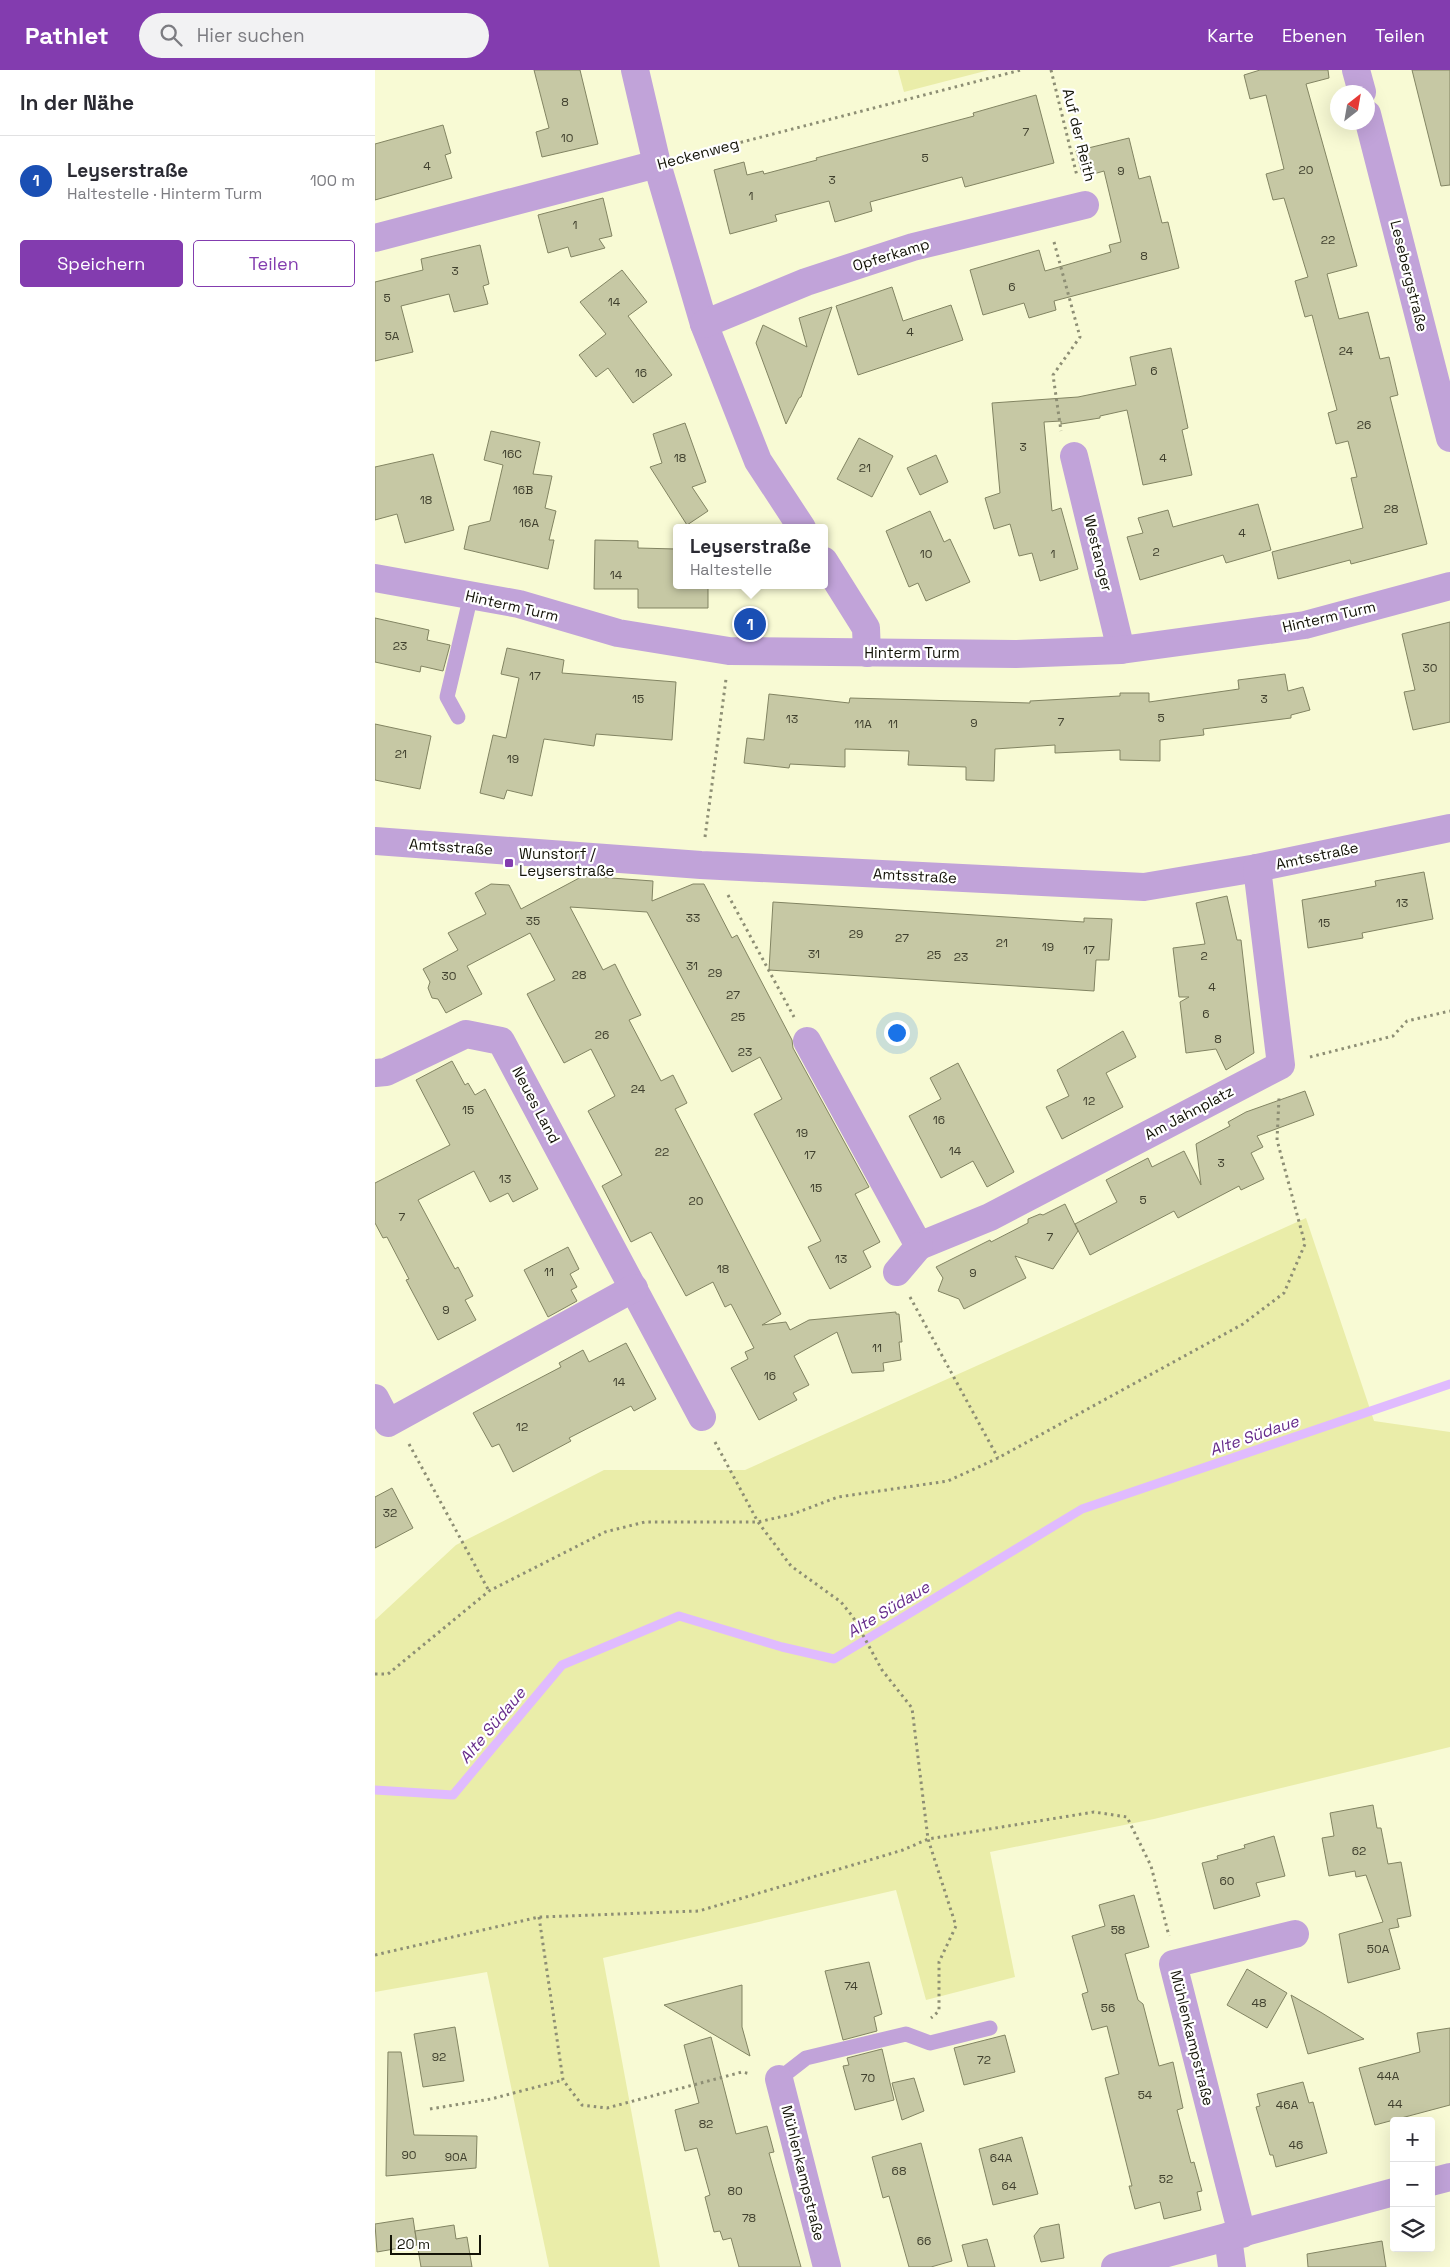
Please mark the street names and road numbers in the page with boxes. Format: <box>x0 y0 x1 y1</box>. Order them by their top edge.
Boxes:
street label: Auf der Reith <box>1059 86 1100 183</box>
street label: Heckenweg <box>655 134 741 174</box>
street label: Lesebergstraße <box>1386 218 1433 334</box>
street label: Opferkamp <box>850 234 932 275</box>
street label: Westanger <box>1080 513 1117 594</box>
street label: Hinterm Turm <box>463 586 561 626</box>
street label: Hinterm Turm <box>1280 597 1378 637</box>
street label: Hinterm Turm <box>864 643 960 662</box>
street label: Amtsstraße <box>409 834 494 859</box>
street label: Amtsstraße <box>1274 837 1360 874</box>
street label: Amtsstraße <box>873 864 958 887</box>
street label: Neues Land <box>508 1063 565 1146</box>
street label: Am Jahnplatz <box>1141 1081 1236 1144</box>
street label: Mühlenkampstraße <box>1166 1968 1219 2108</box>
street label: Mühlenkampstraße <box>777 2103 830 2243</box>

